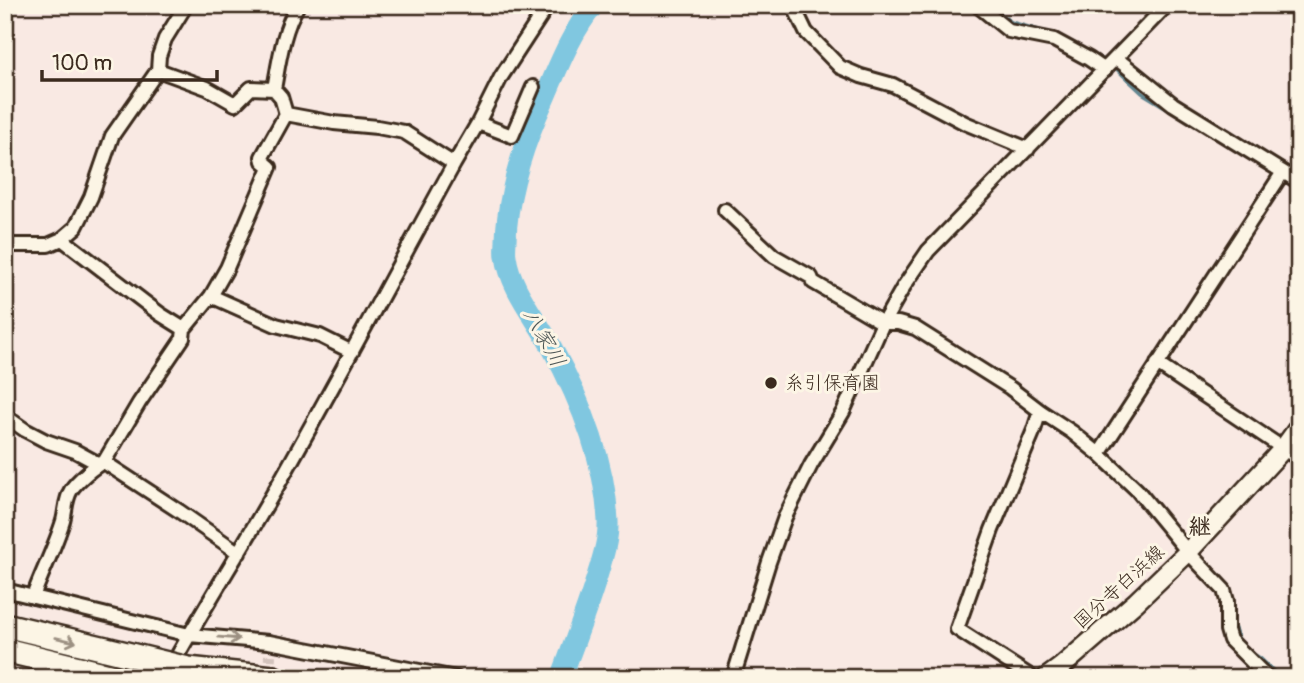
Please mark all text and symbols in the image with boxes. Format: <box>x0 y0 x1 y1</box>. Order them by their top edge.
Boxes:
scale bar <box>42 38 217 82</box>
text: 100 m <box>52 50 112 77</box>
water label: 八家川 <box>517 304 571 372</box>
place label: 糸引保育園 <box>785 371 880 395</box>
marker: 糸引保育園 <box>763 375 779 391</box>
district label: 継 <box>1189 512 1212 541</box>
street label: 国分寺白浜線 <box>1069 540 1169 634</box>
one-way arrow <box>217 632 240 645</box>
one-way arrow <box>55 634 77 647</box>

